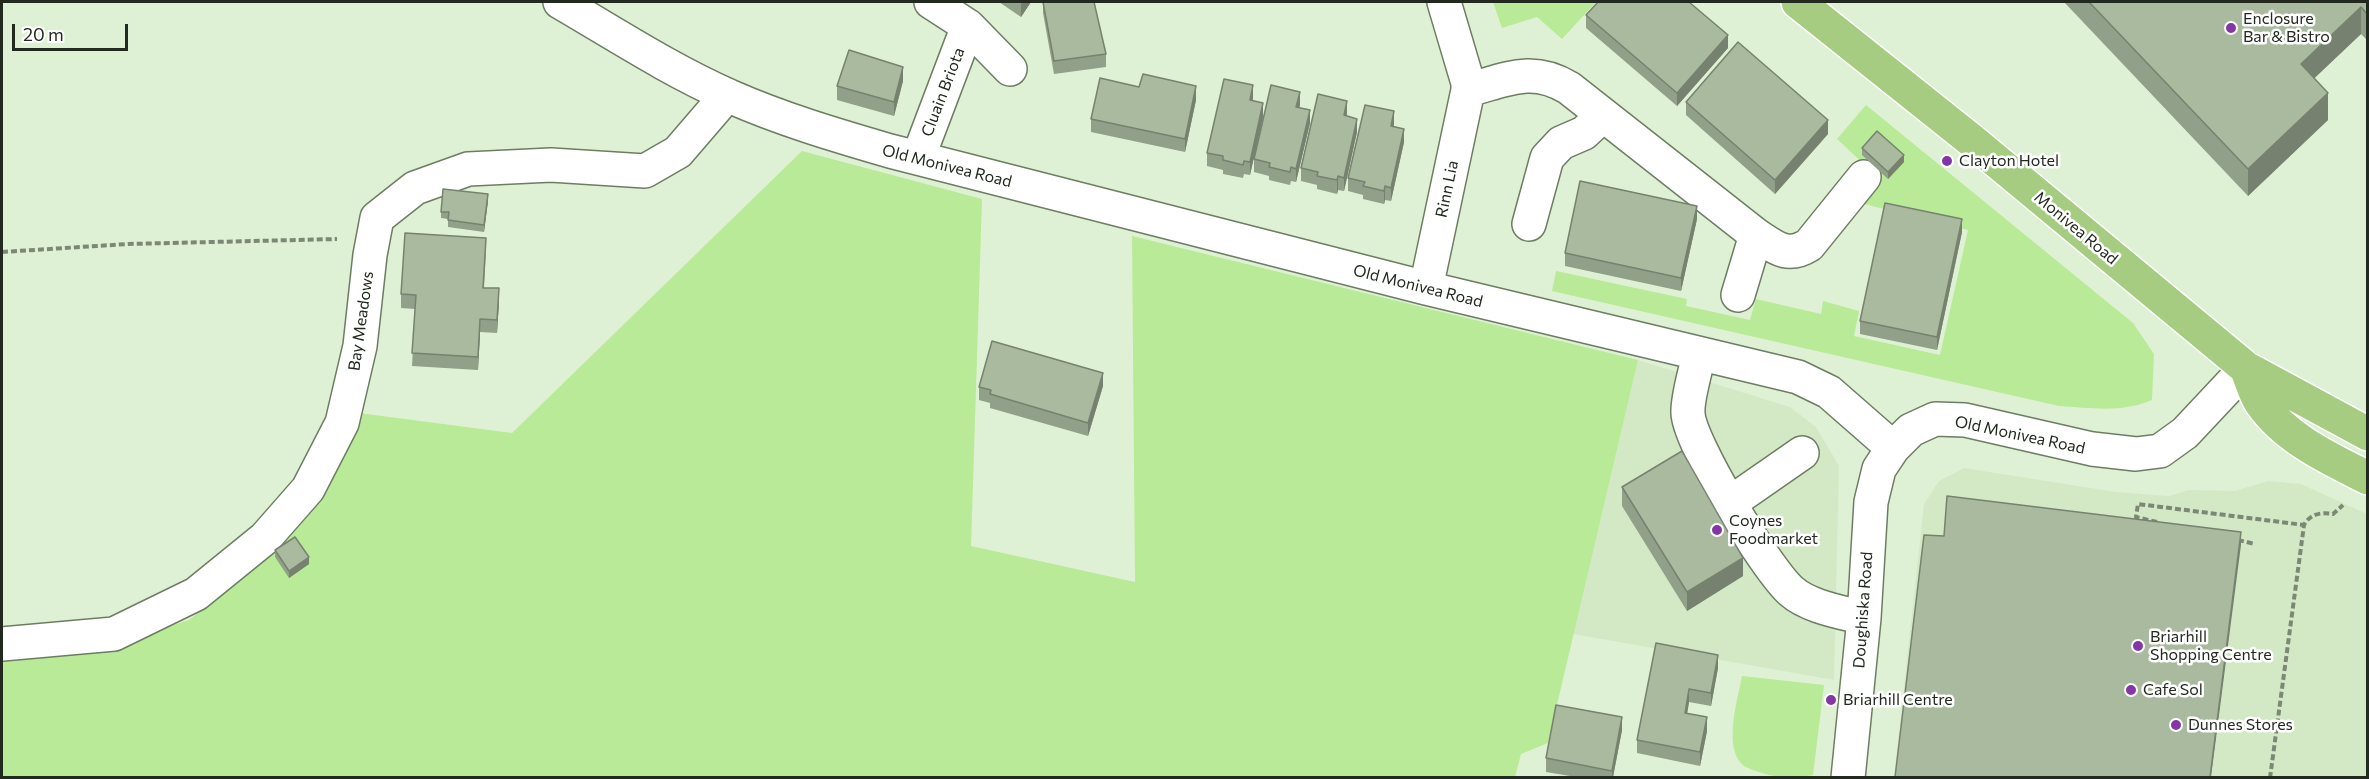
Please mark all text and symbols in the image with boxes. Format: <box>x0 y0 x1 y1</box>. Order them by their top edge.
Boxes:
place label: Enclosure Bar & Bistro <box>2243 9 2330 47</box>
scale bar <box>15 12 130 50</box>
marker: Enclosure Bar & Bistro <box>2224 21 2238 35</box>
text: 20 m <box>23 23 64 45</box>
street label: Cluain Briota <box>917 45 969 139</box>
street label: Old Monivea Road <box>880 141 1014 191</box>
place label: Clayton Hotel <box>1959 151 2059 171</box>
marker: Clayton Hotel <box>1940 154 1954 168</box>
street label: Rinn Lia <box>1432 159 1462 219</box>
street label: Monivea Road <box>2030 187 2122 269</box>
street label: Old Monivea Road <box>1351 261 1485 311</box>
street label: Bay Meadows <box>344 270 378 372</box>
street label: Old Monivea Road <box>1953 412 2087 458</box>
place label: Coynes Foodmarket <box>1729 511 1818 549</box>
marker: Coynes Foodmarket <box>1710 523 1724 537</box>
street label: Doughiska Road <box>1849 551 1877 669</box>
place label: Briarhill Shopping Centre <box>2150 627 2272 665</box>
marker: Briarhill Shopping Centre <box>2131 639 2145 653</box>
place label: Cafe Sol <box>2143 680 2203 700</box>
marker: Cafe Sol <box>2124 683 2138 697</box>
place label: Briarhill Centre <box>1843 690 1953 710</box>
marker: Briarhill Centre <box>1824 693 1838 707</box>
place label: Dunnes Stores <box>2188 715 2293 735</box>
marker: Dunnes Stores <box>2169 718 2183 732</box>

